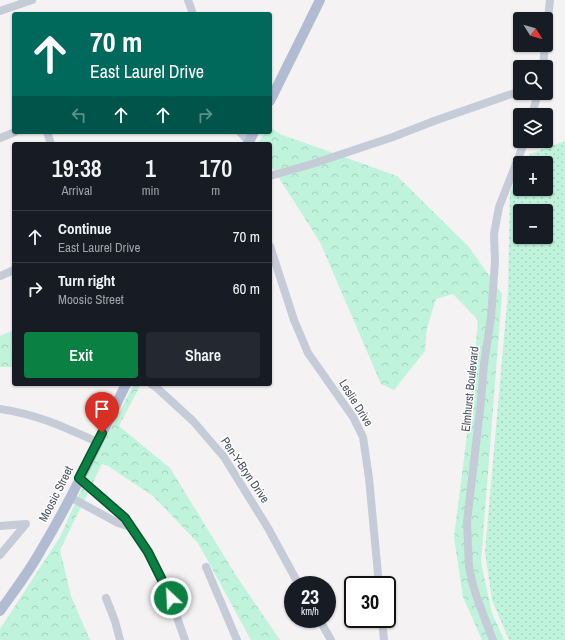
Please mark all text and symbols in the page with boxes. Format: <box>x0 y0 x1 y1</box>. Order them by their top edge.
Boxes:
north arrow <box>513 12 553 52</box>
map controls <box>513 12 553 244</box>
text: 70 m <box>90 23 142 61</box>
icon: ahead <box>24 28 76 80</box>
text: East Laurel Drive <box>90 59 204 84</box>
button: search <box>513 60 553 100</box>
icon: left <box>68 104 90 126</box>
icon: ahead <box>110 104 132 126</box>
icon: ahead <box>152 104 174 126</box>
icon: right <box>194 104 216 126</box>
button: layers <box>513 108 553 148</box>
text: 19:38 <box>52 152 102 184</box>
text: 1 <box>145 152 156 184</box>
text: 170 <box>199 152 232 184</box>
button: + <box>513 156 553 196</box>
text: Arrival <box>61 182 92 199</box>
text: min <box>142 182 159 199</box>
text: m <box>211 182 220 199</box>
button: − <box>513 204 553 244</box>
text: Continue <box>58 218 111 239</box>
icon: ahead <box>24 226 46 248</box>
text: 70 m <box>233 226 260 247</box>
text: East Laurel Drive <box>58 239 140 256</box>
text: Turn right <box>58 270 115 291</box>
icon: right <box>24 278 46 300</box>
text: 60 m <box>233 278 260 299</box>
text: Moosic Street <box>58 291 124 308</box>
button: Exit <box>24 332 138 378</box>
button: Share <box>146 332 260 378</box>
street label: Elmhurst Boulevard <box>458 345 482 433</box>
street label: Leslie Drive <box>335 376 377 430</box>
pin <box>85 392 119 433</box>
icon: arrive <box>91 398 113 420</box>
street label: Pen-Y-Bryn Drive <box>217 434 273 506</box>
street label: Moosic Street <box>35 463 77 525</box>
speed limit sign: 30 <box>344 576 396 628</box>
position arrow <box>150 577 192 619</box>
text: 23 <box>301 583 319 610</box>
text: km/h <box>301 605 319 618</box>

